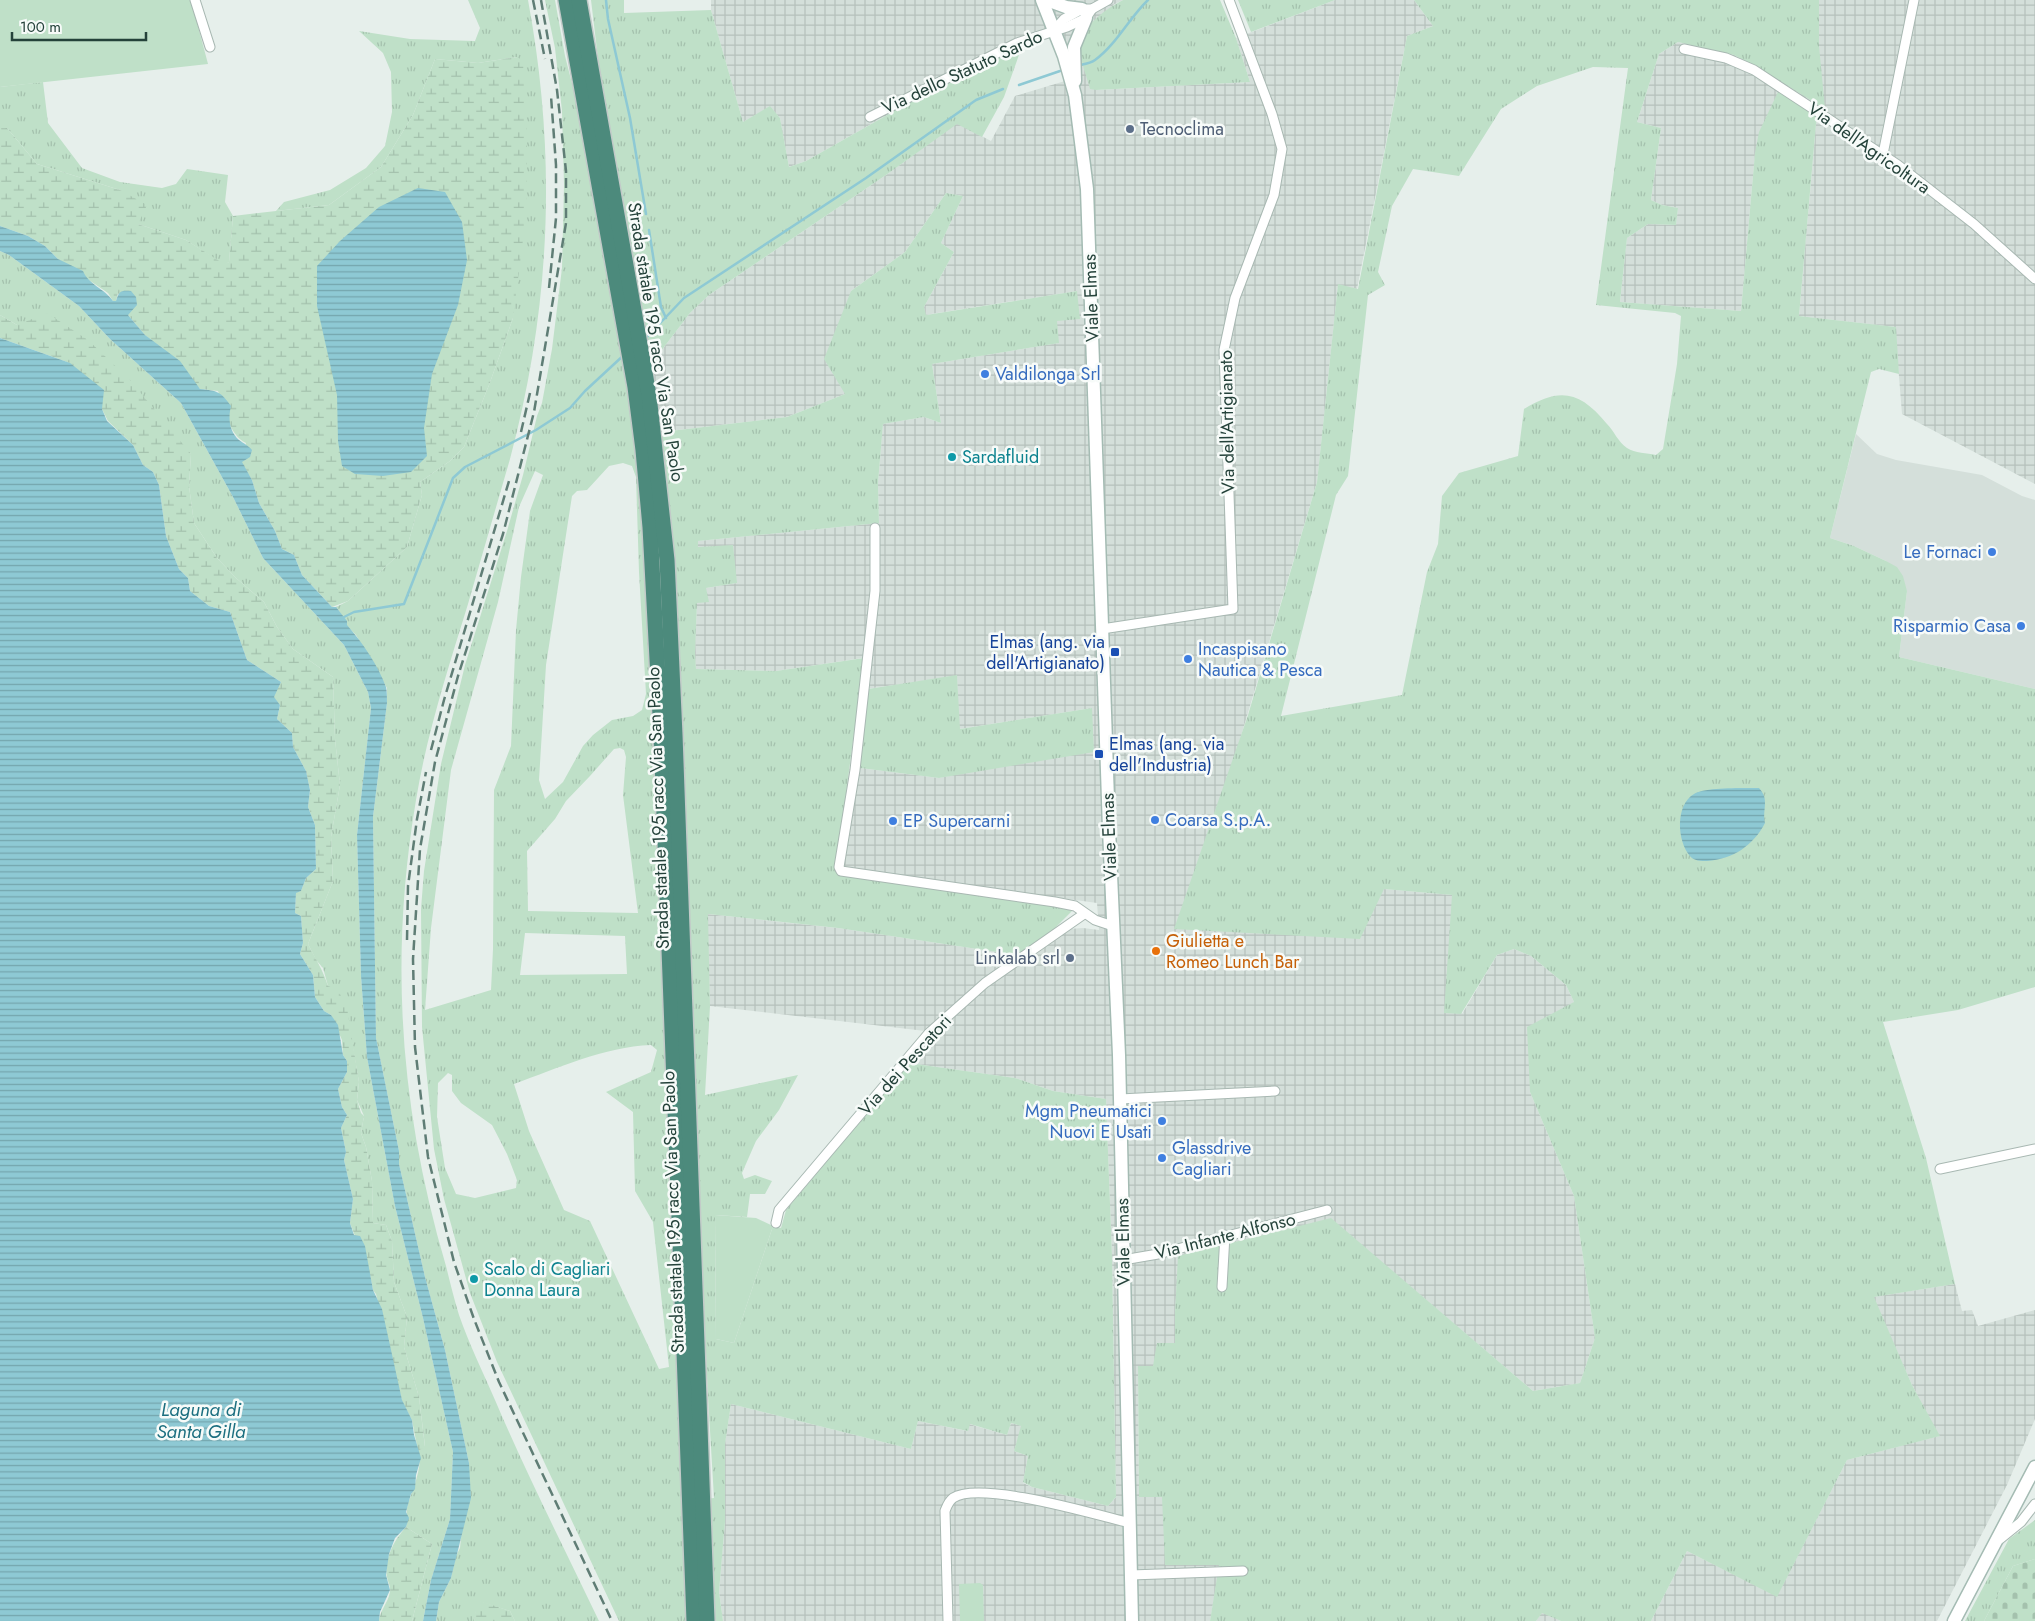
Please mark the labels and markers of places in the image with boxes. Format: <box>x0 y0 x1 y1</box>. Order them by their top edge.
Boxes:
place label: Tecnoclima <box>1140 116 1224 142</box>
marker: Tecnoclima <box>1124 123 1136 135</box>
place label: Valdilonga Srl <box>995 361 1101 387</box>
marker: Valdilonga Srl <box>979 368 991 380</box>
place label: Sardafluid <box>962 444 1039 470</box>
marker: Sardafluid <box>946 451 958 463</box>
place label: Le Fornaci <box>1903 539 1982 565</box>
marker: Le Fornaci <box>1986 546 1998 558</box>
place label: Risparmio Casa <box>1893 613 2011 639</box>
marker: Risparmio Casa <box>2015 620 2027 632</box>
place label: Elmas (ang. via dell'Artigianato) <box>986 629 1105 676</box>
place label: Incaspisano Nautica & Pesca <box>1198 636 1322 683</box>
marker: Elmas (ang. via dell'Artigianato) <box>1109 646 1121 658</box>
marker: Incaspisano Nautica & Pesca <box>1182 653 1194 665</box>
place label: Elmas (ang. via dell'Industria) <box>1109 731 1224 778</box>
marker: Elmas (ang. via dell'Industria) <box>1093 748 1105 760</box>
place label: Coarsa S.p.A. <box>1165 807 1271 833</box>
place label: EP Supercarni <box>903 808 1010 834</box>
marker: Coarsa S.p.A. <box>1149 814 1161 826</box>
marker: EP Supercarni <box>887 815 899 827</box>
place label: Giulietta e Romeo Lunch Bar <box>1166 928 1300 975</box>
place label: Linkalab srl <box>975 945 1060 971</box>
marker: Giulietta e Romeo Lunch Bar <box>1150 945 1162 957</box>
marker: Linkalab srl <box>1064 952 1076 964</box>
place label: Mgm Pneumatici Nuovi E Usati <box>1025 1098 1152 1145</box>
marker: Mgm Pneumatici Nuovi E Usati <box>1156 1115 1168 1127</box>
place label: Glassdrive Cagliari <box>1172 1135 1251 1182</box>
marker: Glassdrive Cagliari <box>1156 1152 1168 1164</box>
place label: Scalo di Cagliari Donna Laura <box>484 1256 610 1303</box>
marker: Scalo di Cagliari Donna Laura <box>468 1273 480 1285</box>

